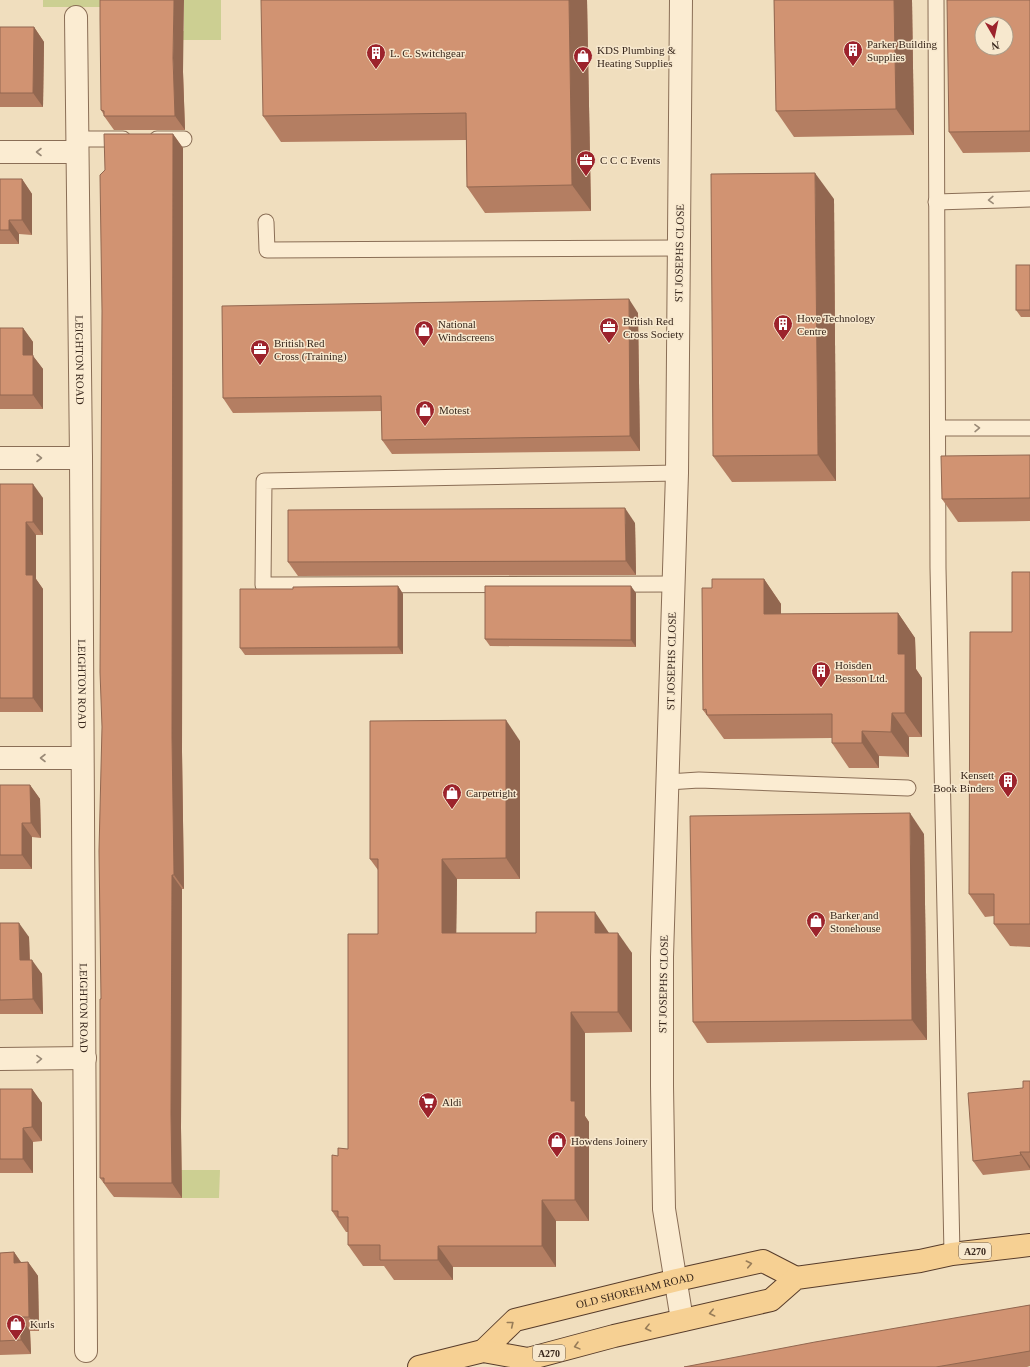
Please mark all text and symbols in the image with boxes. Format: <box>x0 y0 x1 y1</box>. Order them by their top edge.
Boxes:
north arrow <box>974 16 1014 56</box>
place label: Parker Building Supplies <box>867 38 937 63</box>
building icon: Parker Building Supplies <box>842 39 864 67</box>
text: N <box>991 39 1000 52</box>
building icon: L. C. Switchgear <box>365 42 387 70</box>
place label: KDS Plumbing & Heating Supplies <box>597 44 676 69</box>
shop icon: KDS Plumbing & Heating Supplies <box>572 45 594 73</box>
place label: L. C. Switchgear <box>390 47 465 59</box>
one-way arrow <box>36 148 42 156</box>
office icon: C C C Events <box>575 149 597 177</box>
place label: C C C Events <box>600 154 660 166</box>
one-way arrow <box>988 196 994 204</box>
street label: ST JOSEPHS CLOSE <box>672 204 686 302</box>
place label: Hove Technology Centre <box>797 312 876 337</box>
building icon: Hove Technology Centre <box>772 313 794 341</box>
street label: LEIGHTON ROAD <box>73 315 86 405</box>
place label: British Red Cross Society <box>623 315 684 340</box>
office icon: British Red Cross Society <box>598 316 620 344</box>
place label: National Windscreens <box>438 318 494 343</box>
shop icon: National Windscreens <box>413 319 435 347</box>
place label: British Red Cross (Training) <box>274 337 347 363</box>
office icon: British Red Cross (Training) <box>249 338 271 366</box>
shop icon: Motest <box>414 399 436 427</box>
place label: Motest <box>439 404 470 416</box>
one-way arrow <box>974 423 980 432</box>
one-way arrow <box>36 454 42 462</box>
street label: ST JOSEPHS CLOSE <box>664 612 678 710</box>
street label: LEIGHTON ROAD <box>76 639 89 729</box>
place label: Hoisden Besson Ltd. <box>835 659 888 684</box>
building icon: Hoisden Besson Ltd. <box>810 660 832 688</box>
one-way arrow <box>40 754 46 762</box>
place label: Kensett Book Binders <box>933 769 994 794</box>
building icon: Kensett Book Binders <box>997 770 1019 798</box>
shop icon: Carpetright <box>441 782 463 810</box>
place label: Carpetright <box>466 787 516 799</box>
place label: Barker and Stonehouse <box>830 909 881 934</box>
shop icon: Barker and Stonehouse <box>805 910 827 938</box>
street label: ST JOSEPHS CLOSE <box>656 935 670 1033</box>
street label: LEIGHTON ROAD <box>78 963 90 1053</box>
one-way arrow <box>36 1055 42 1063</box>
supermarket icon: Aldi <box>417 1091 439 1119</box>
place label: Aldi <box>442 1096 462 1108</box>
shop icon: Howdens Joinery <box>546 1130 568 1158</box>
place label: Howdens Joinery <box>571 1135 648 1147</box>
road number: A270 <box>959 1243 991 1259</box>
one-way arrow <box>746 1261 752 1269</box>
street label: OLD SHOREHAM ROAD <box>575 1270 695 1311</box>
one-way arrow <box>709 1308 715 1316</box>
shop icon: Kurls <box>5 1313 27 1341</box>
place label: Kurls <box>30 1318 54 1330</box>
one-way arrow <box>506 1322 514 1329</box>
one-way arrow <box>645 1323 652 1332</box>
one-way arrow <box>574 1341 580 1349</box>
road number: A270 <box>533 1345 565 1361</box>

